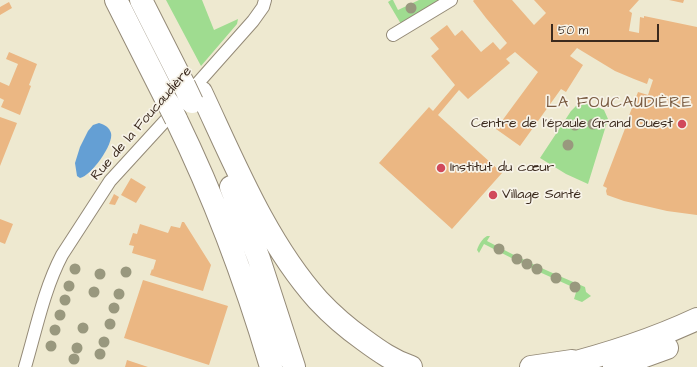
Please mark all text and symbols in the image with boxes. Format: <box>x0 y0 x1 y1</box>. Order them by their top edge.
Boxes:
scale bar <box>553 16 661 42</box>
text: 50 m <box>558 22 588 39</box>
street label: Rue de la Foucaudière <box>88 64 196 184</box>
district label: LA FOUCAUDIÈRE <box>546 94 692 114</box>
place label: Centre de l'épaule Grand Ouest <box>471 116 673 132</box>
marker: Centre de l'épaule Grand Ouest <box>676 118 688 130</box>
place label: Institut du cœur <box>450 160 554 176</box>
marker: Institut du cœur <box>435 162 447 174</box>
place label: Village Santé <box>502 187 581 203</box>
marker: Village Santé <box>487 189 499 201</box>

